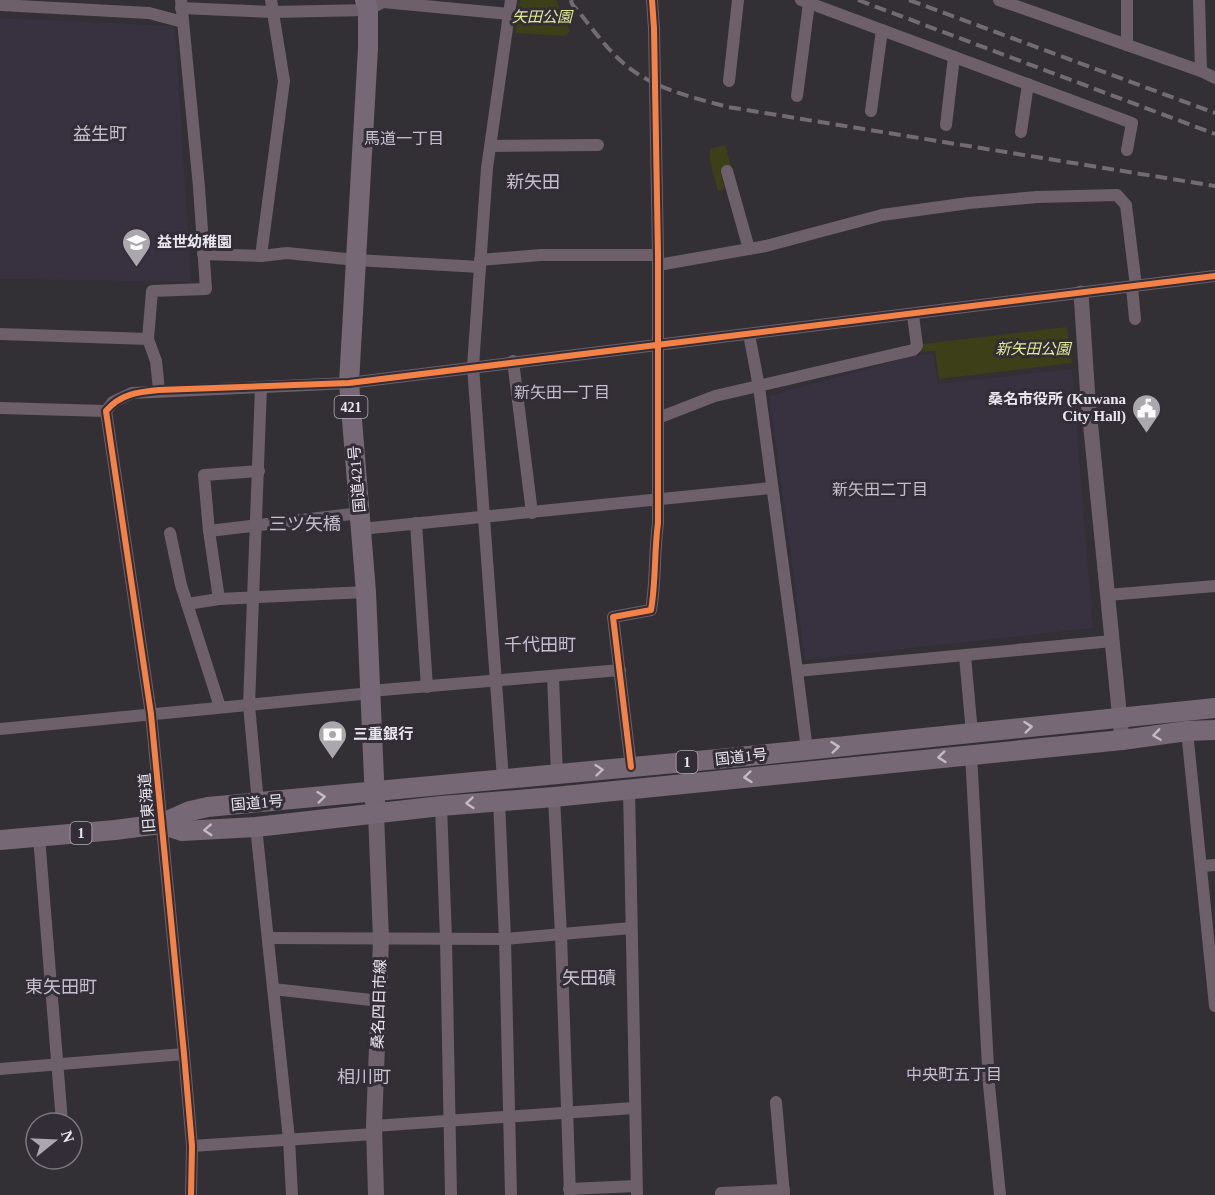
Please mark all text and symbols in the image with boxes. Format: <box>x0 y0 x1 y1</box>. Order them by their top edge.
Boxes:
park label: 矢田公園 <box>512 9 574 25</box>
district label: 益生町 <box>73 124 127 144</box>
district label: 馬道一丁目 <box>364 130 444 147</box>
district label: 新矢田 <box>506 172 560 192</box>
school or university icon: 益世幼稚園 <box>120 226 152 268</box>
place label: 益世幼稚園 <box>157 234 232 250</box>
park label: 新矢田公園 <box>995 341 1072 357</box>
district label: 新矢田一丁目 <box>514 384 610 401</box>
place label: 桑名市役所 (Kuwana City Hall) <box>988 391 1126 425</box>
public building icon: 桑名市役所 (Kuwana City Hall) <box>1131 392 1163 434</box>
road number: 421 <box>334 396 368 418</box>
street label: 国道421号 <box>346 445 368 513</box>
district label: 新矢田二丁目 <box>832 481 928 498</box>
district label: 三ツ矢橋 <box>269 514 341 534</box>
district label: 千代田町 <box>504 635 576 655</box>
bank icon: 三重銀行 <box>316 718 348 760</box>
one-way arrow <box>1024 721 1033 734</box>
place label: 三重銀行 <box>353 726 413 742</box>
one-way arrow <box>1152 728 1161 740</box>
one-way arrow <box>830 741 839 754</box>
street label: 国道1号 <box>714 746 768 768</box>
road number: 1 <box>676 751 698 773</box>
one-way arrow <box>937 751 947 763</box>
one-way arrow <box>594 764 603 777</box>
one-way arrow <box>743 770 753 783</box>
street label: 旧東海道 <box>136 772 158 834</box>
one-way arrow <box>316 791 325 804</box>
street label: 国道1号 <box>230 793 284 813</box>
one-way arrow <box>466 796 475 809</box>
road number: 1 <box>70 822 92 844</box>
one-way arrow <box>204 823 213 836</box>
street label: 桑名四日市線 <box>369 959 389 1049</box>
district label: 矢田磧 <box>562 968 616 988</box>
district label: 東矢田町 <box>25 977 97 997</box>
district label: 中央町五丁目 <box>906 1066 1002 1083</box>
district label: 相川町 <box>337 1067 391 1087</box>
north arrow <box>24 1111 84 1171</box>
text: N <box>58 1128 78 1145</box>

